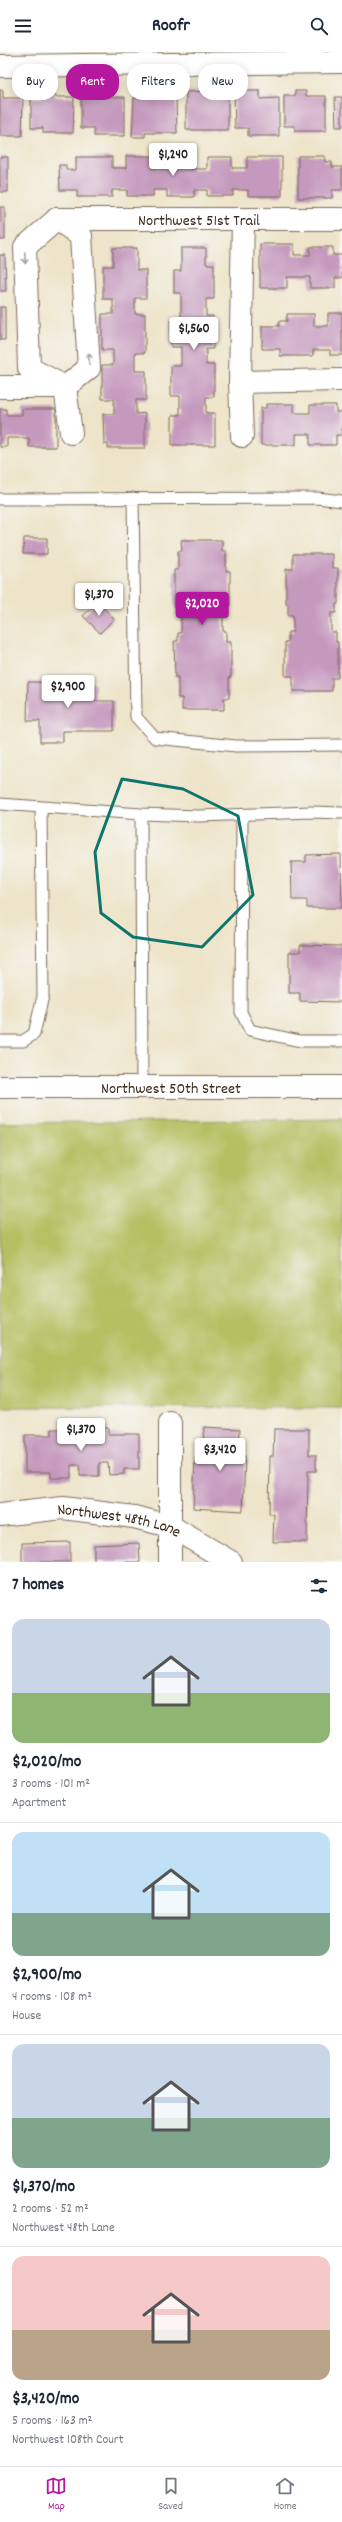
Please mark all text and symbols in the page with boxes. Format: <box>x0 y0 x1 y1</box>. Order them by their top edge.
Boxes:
text: Roofr <box>152 14 190 39</box>
icon: menu <box>12 15 34 37</box>
icon: search <box>308 15 330 37</box>
chip: Buy <box>12 64 58 100</box>
chip: Rent <box>66 64 119 100</box>
chip: Filters <box>127 64 190 100</box>
chip: New <box>198 64 248 100</box>
pin: $1,240 <box>140 143 206 177</box>
text: $1,240 <box>158 146 188 165</box>
street label: Northwest 51st Trail <box>138 210 260 233</box>
one-way arrow <box>21 251 29 264</box>
pin: $1,560 <box>161 317 227 351</box>
text: $1,560 <box>178 320 210 339</box>
one-way arrow <box>85 353 92 366</box>
pin: $1,370 <box>66 583 132 617</box>
text: $1,370 <box>84 586 114 605</box>
pin: $2,020 <box>169 592 235 626</box>
text: $2,020 <box>185 595 219 614</box>
pin: $2,900 <box>35 675 101 709</box>
text: $2,900 <box>51 678 85 697</box>
street label: Northwest 50th Street <box>101 1078 241 1101</box>
pin: $1,370 <box>48 1418 114 1452</box>
text: $1,370 <box>66 1421 96 1440</box>
pin: $3,420 <box>187 1438 253 1472</box>
text: $3,420 <box>204 1441 237 1460</box>
street label: Northwest 48th Lane <box>56 1499 185 1544</box>
text: 7 homes <box>12 1574 64 1598</box>
icon: filters <box>308 1575 330 1597</box>
icon: home <box>135 1645 207 1717</box>
text: $2,020/mo <box>12 1751 81 1775</box>
text: 3 rooms · 101 m² <box>12 1775 90 1794</box>
text: Apartment <box>12 1794 66 1813</box>
icon: home <box>135 1858 207 1930</box>
text: $2,900/mo <box>12 1964 82 1988</box>
text: 4 rooms · 108 m² <box>12 1988 92 2007</box>
text: House <box>12 2007 41 2026</box>
icon: home <box>135 2070 207 2142</box>
text: $1,370/mo <box>12 2176 75 2200</box>
text: 2 rooms · 52 m² <box>12 2200 89 2219</box>
text: Northwest 48th Lane <box>12 2219 115 2238</box>
icon: home <box>135 2282 207 2354</box>
text: $3,420/mo <box>12 2388 79 2412</box>
text: 5 rooms · 163 m² <box>12 2412 92 2431</box>
text: Northwest 108th Court <box>12 2431 123 2450</box>
tab: Map <box>45 2475 67 2515</box>
tab: Saved <box>158 2475 183 2515</box>
tab: Home <box>274 2475 297 2515</box>

